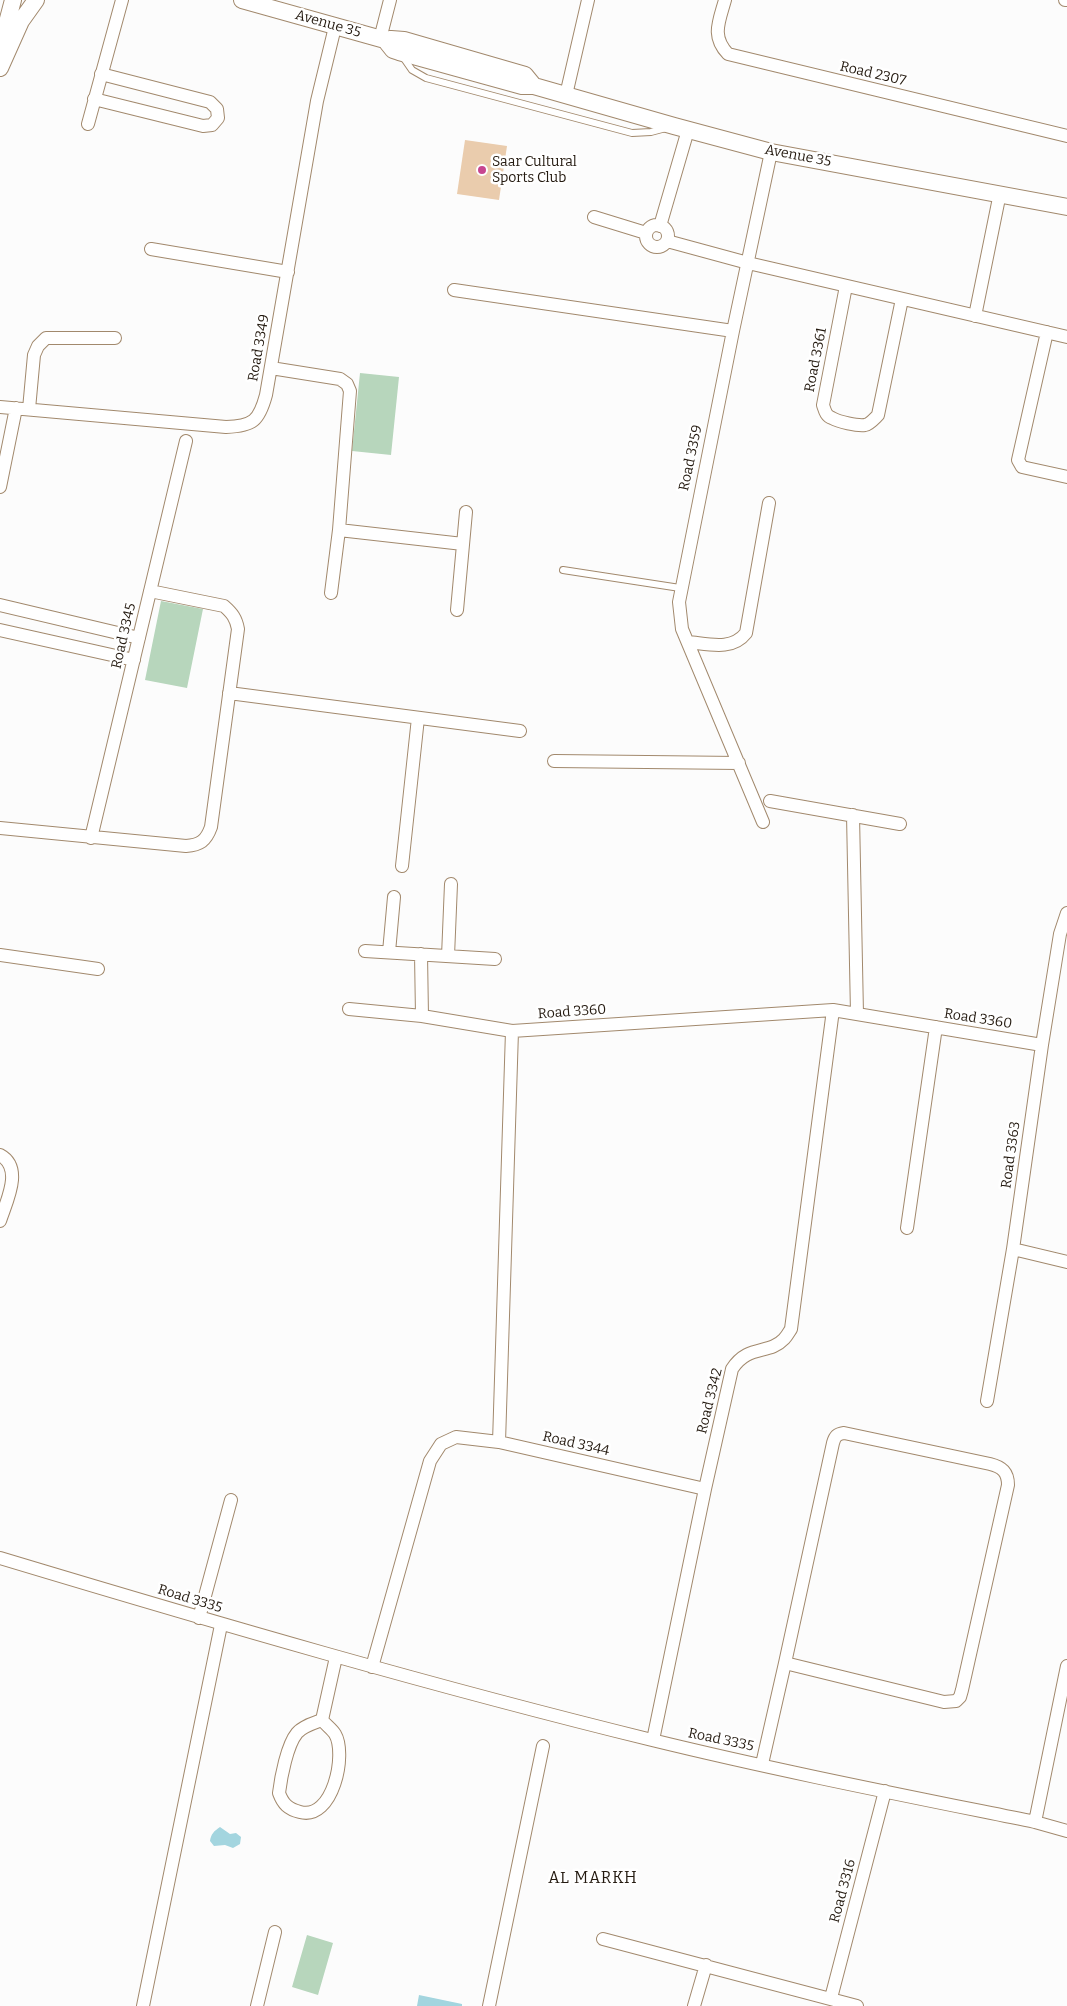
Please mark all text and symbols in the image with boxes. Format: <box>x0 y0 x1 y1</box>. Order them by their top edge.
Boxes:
street label: Avenue 35 <box>293 7 363 41</box>
street label: Road 2307 <box>838 58 908 90</box>
street label: Avenue 35 <box>763 141 833 171</box>
place label: Saar Cultural Sports Club <box>492 154 577 186</box>
marker: Saar Cultural Sports Club <box>476 164 488 176</box>
street label: Road 3349 <box>245 313 273 383</box>
street label: Road 3361 <box>802 326 830 394</box>
street label: Road 3359 <box>676 424 706 492</box>
street label: Road 3345 <box>108 601 140 671</box>
street label: Road 3360 <box>537 1001 607 1023</box>
street label: Road 3360 <box>943 1005 1013 1033</box>
street label: Road 3363 <box>998 1120 1024 1190</box>
street label: Road 3342 <box>694 1366 726 1436</box>
street label: Road 3344 <box>541 1428 611 1460</box>
street label: Road 3335 <box>156 1581 224 1617</box>
street label: Road 3335 <box>687 1725 755 1755</box>
street label: Road 3316 <box>826 1857 860 1925</box>
district label: AL MARKH <box>547 1869 639 1889</box>

